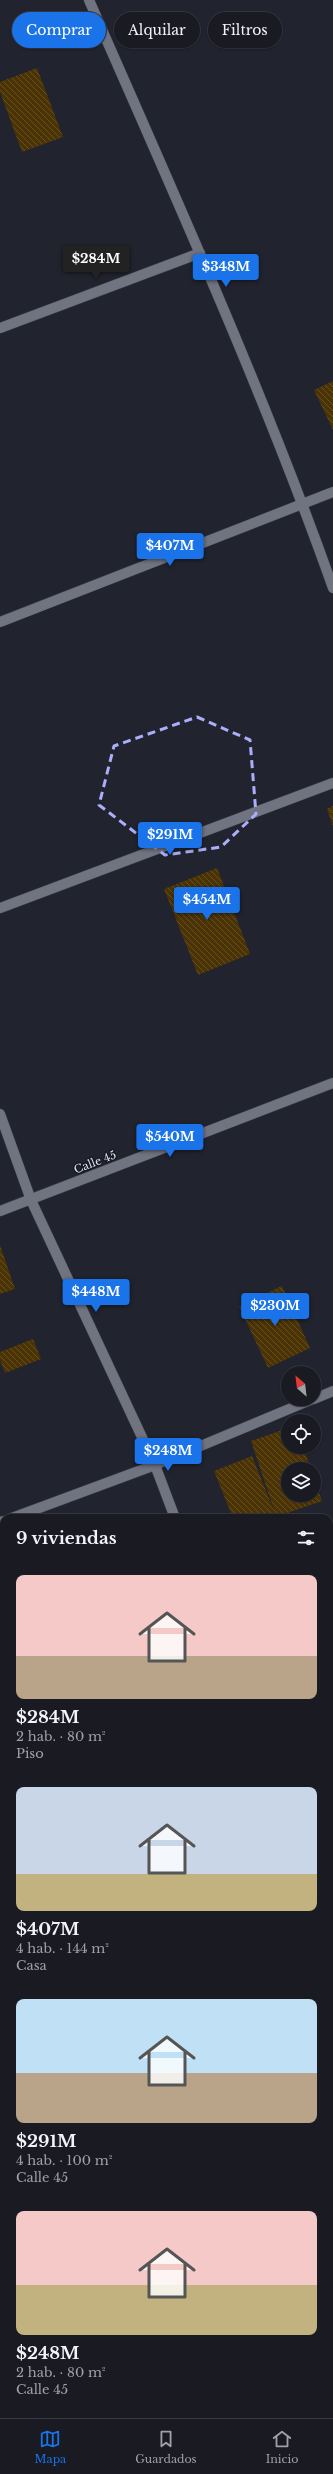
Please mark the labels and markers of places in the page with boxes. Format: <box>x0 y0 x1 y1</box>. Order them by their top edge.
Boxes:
pin: $284M <box>68 246 124 280</box>
pin: $348M <box>198 254 254 288</box>
pin: $407M <box>142 533 198 567</box>
pin: $291M <box>142 822 198 856</box>
pin: $454M <box>179 887 235 921</box>
pin: $540M <box>142 1124 198 1158</box>
pin: $448M <box>68 1279 124 1313</box>
pin: $230M <box>247 1293 303 1327</box>
pin: $248M <box>140 1438 196 1472</box>

